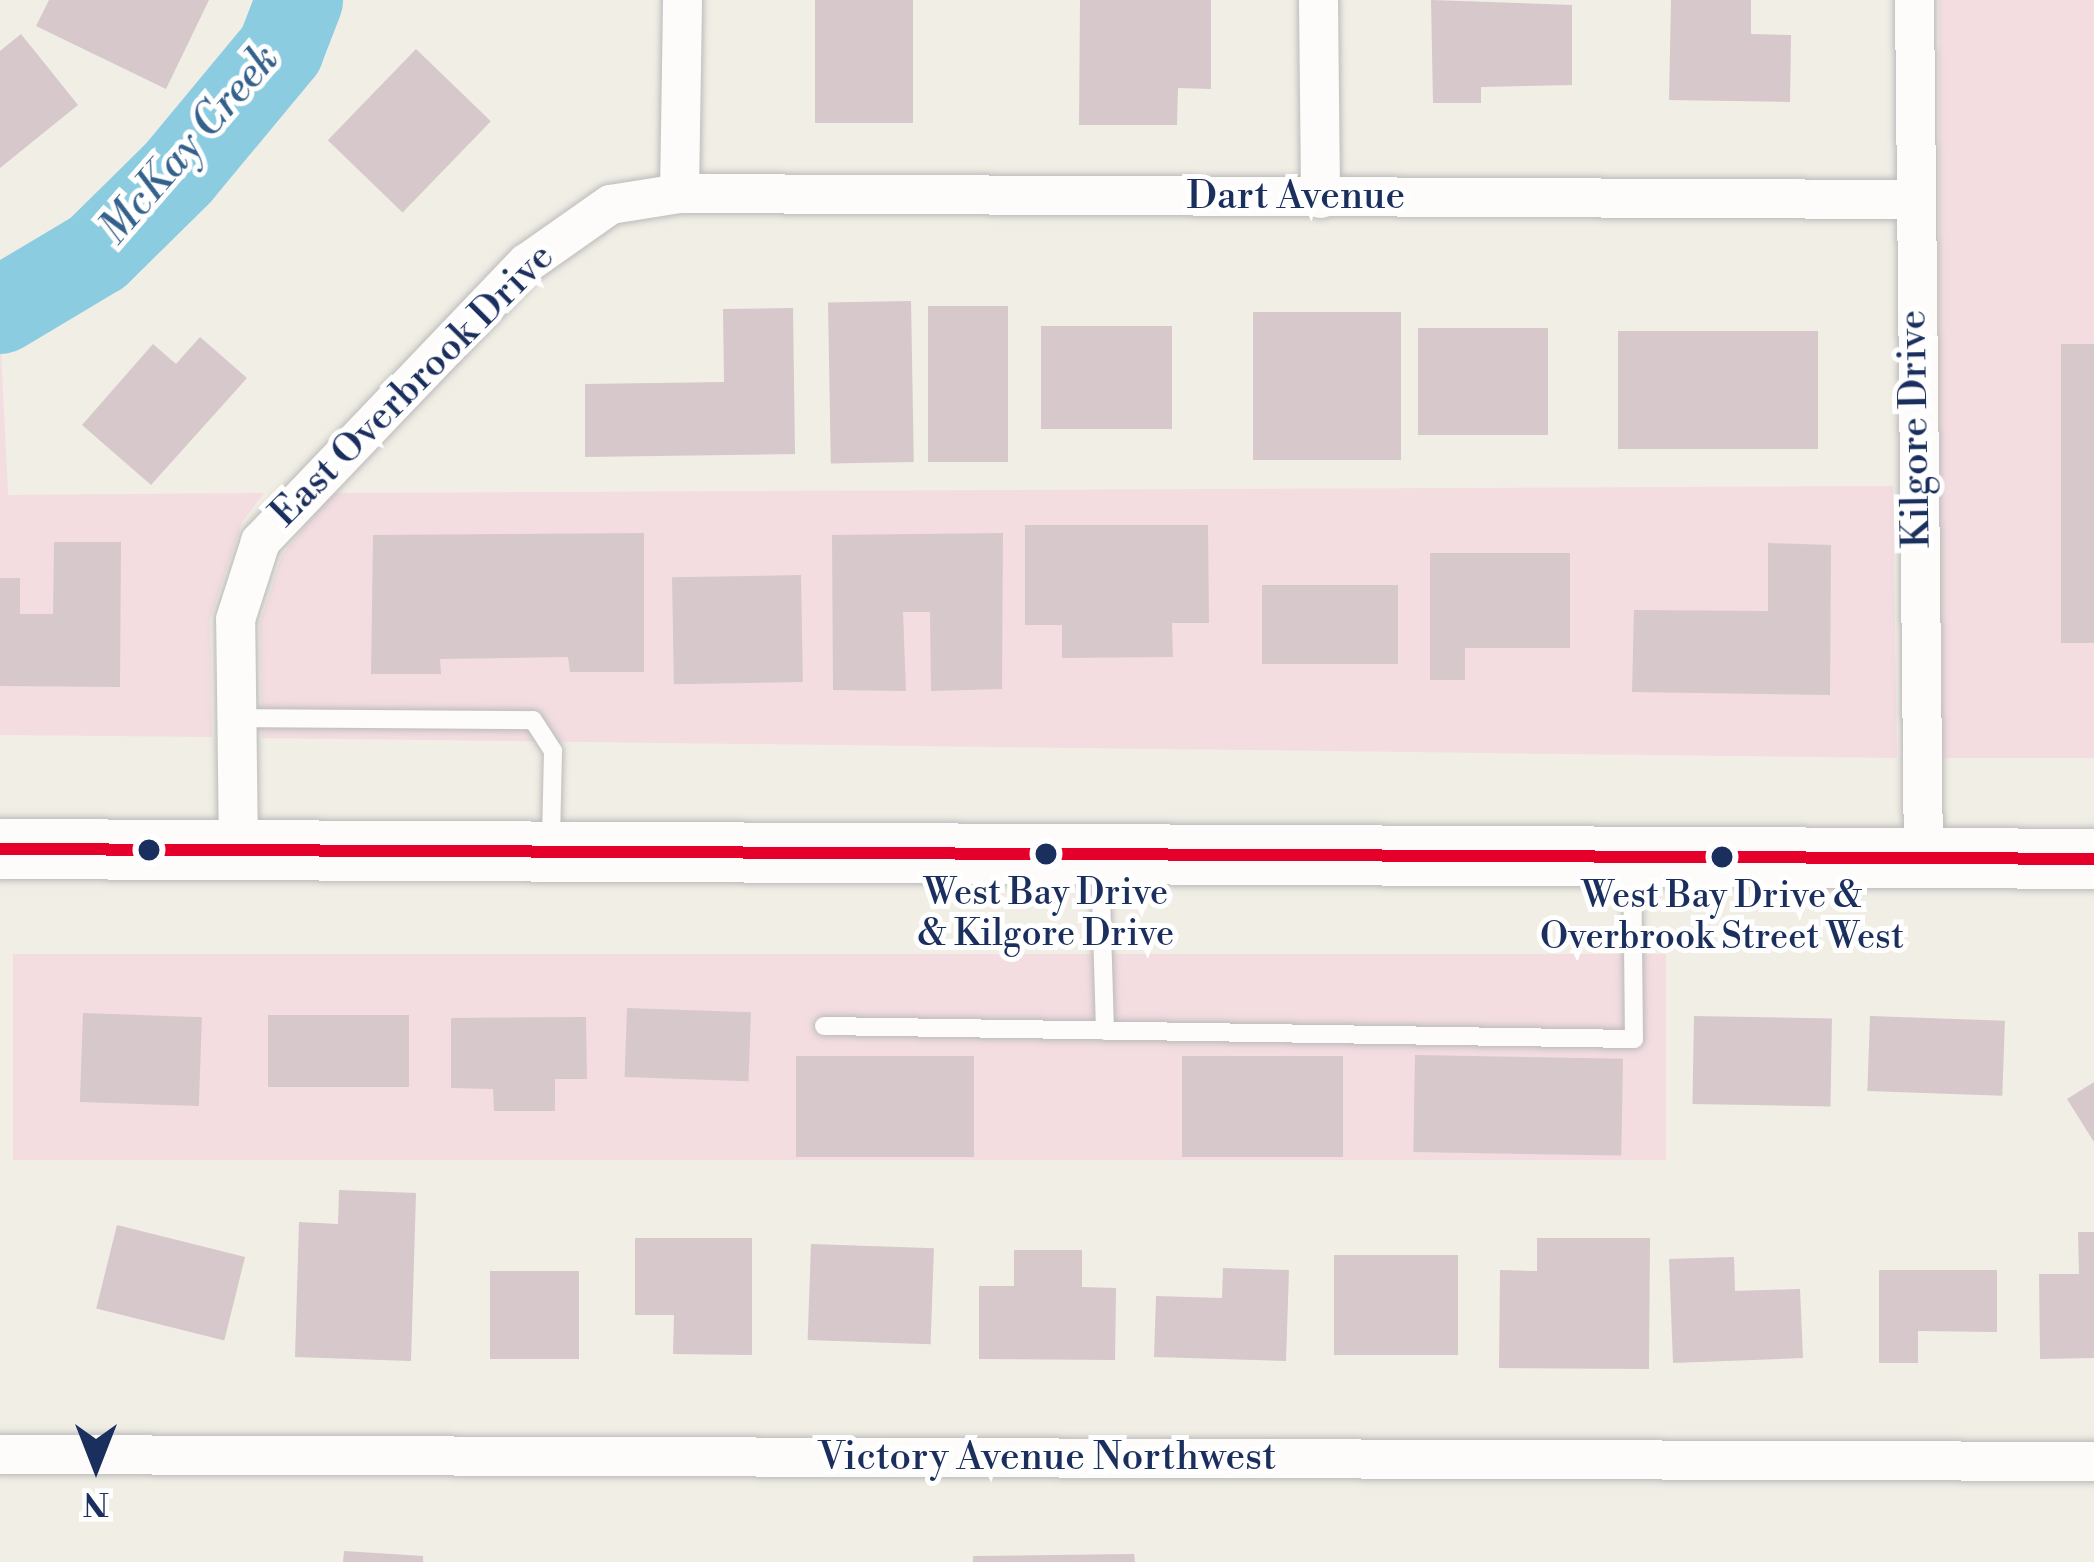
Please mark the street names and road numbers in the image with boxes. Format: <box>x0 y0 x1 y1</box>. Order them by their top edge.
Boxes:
street label: Dart Avenue <box>1187 174 1405 220</box>
street label: East Overbrook Drive <box>262 235 564 537</box>
street label: Kilgore Drive <box>1891 309 1941 549</box>
street label: Victory Avenue Northwest <box>818 1435 1276 1481</box>

